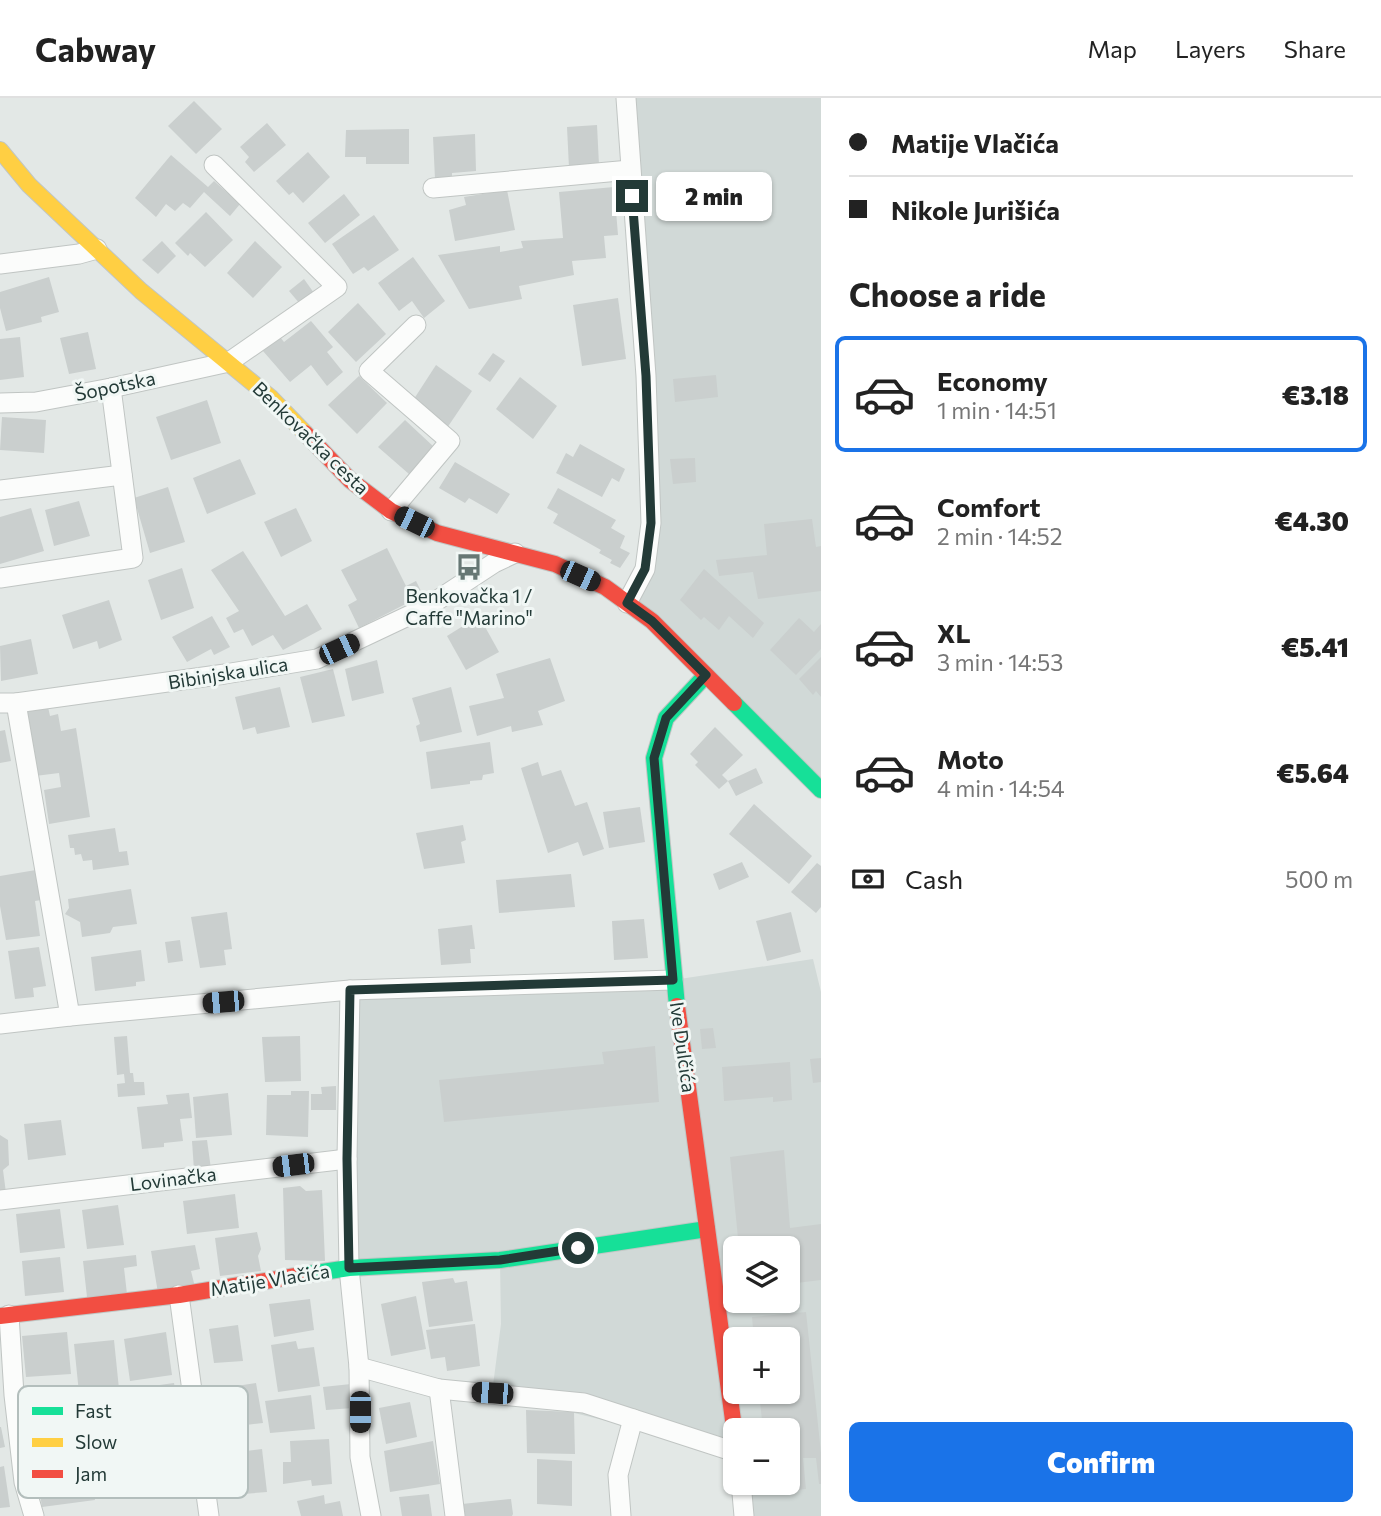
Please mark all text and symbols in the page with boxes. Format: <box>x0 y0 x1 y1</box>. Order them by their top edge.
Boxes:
text: Cabway <box>35 28 156 69</box>
text: Map <box>1088 34 1137 63</box>
text: Layers <box>1175 34 1246 63</box>
text: Share <box>1284 34 1346 63</box>
text: Matije Vlačića <box>891 127 1059 158</box>
callout: 2 min <box>656 172 772 220</box>
route end <box>616 180 648 212</box>
text: 2 min <box>685 182 743 210</box>
text: Nikole Jurišića <box>891 194 1060 225</box>
text: Choose a ride <box>849 274 1046 314</box>
icon: car <box>853 363 916 426</box>
street label: Šopotska <box>72 365 157 405</box>
text: Economy <box>937 365 1048 396</box>
street label: Benkovačka cesta <box>248 376 374 499</box>
text: €3.18 <box>1282 379 1349 410</box>
text: 1 min · 14:51 <box>937 396 1057 424</box>
icon: car <box>853 489 916 552</box>
text: Comfort <box>937 491 1040 522</box>
car <box>391 503 438 541</box>
text: €4.30 <box>1274 505 1349 536</box>
text: 2 min · 14:52 <box>937 522 1063 550</box>
bus stop icon: Benkovačka 1 / Caffe "Marino" <box>454 552 484 582</box>
car <box>557 558 604 594</box>
place label: Benkovačka 1 / Caffe "Marino" <box>405 584 533 629</box>
icon: car <box>853 615 916 678</box>
text: XL <box>937 617 971 648</box>
car <box>316 631 363 667</box>
text: €5.41 <box>1281 631 1349 662</box>
text: 3 min · 14:53 <box>937 648 1063 676</box>
street label: Bibinjska ulica <box>166 652 290 693</box>
icon: car <box>853 741 916 804</box>
text: Moto <box>937 743 1004 774</box>
text: €5.64 <box>1276 757 1349 788</box>
text: 4 min · 14:54 <box>937 774 1065 802</box>
icon: cash <box>849 860 887 898</box>
text: Cash <box>905 863 963 894</box>
text: 500 m <box>1285 865 1353 893</box>
car <box>202 990 245 1014</box>
street label: Ive Dulčića <box>666 1000 701 1094</box>
car <box>271 1152 316 1178</box>
street label: Lovinačka <box>128 1162 218 1195</box>
route start <box>562 1232 594 1264</box>
map controls <box>723 1236 800 1495</box>
button: layers <box>723 1236 800 1313</box>
street label: Matije Vlačića <box>209 1259 331 1300</box>
button: + <box>723 1327 800 1404</box>
car <box>471 1381 514 1405</box>
legend <box>18 1386 248 1498</box>
car <box>350 1391 371 1433</box>
text: Fast <box>75 1399 112 1422</box>
button: − <box>723 1418 800 1495</box>
button: Confirm <box>849 1422 1353 1502</box>
text: Slow <box>75 1430 117 1453</box>
text: Jam <box>75 1462 107 1485</box>

